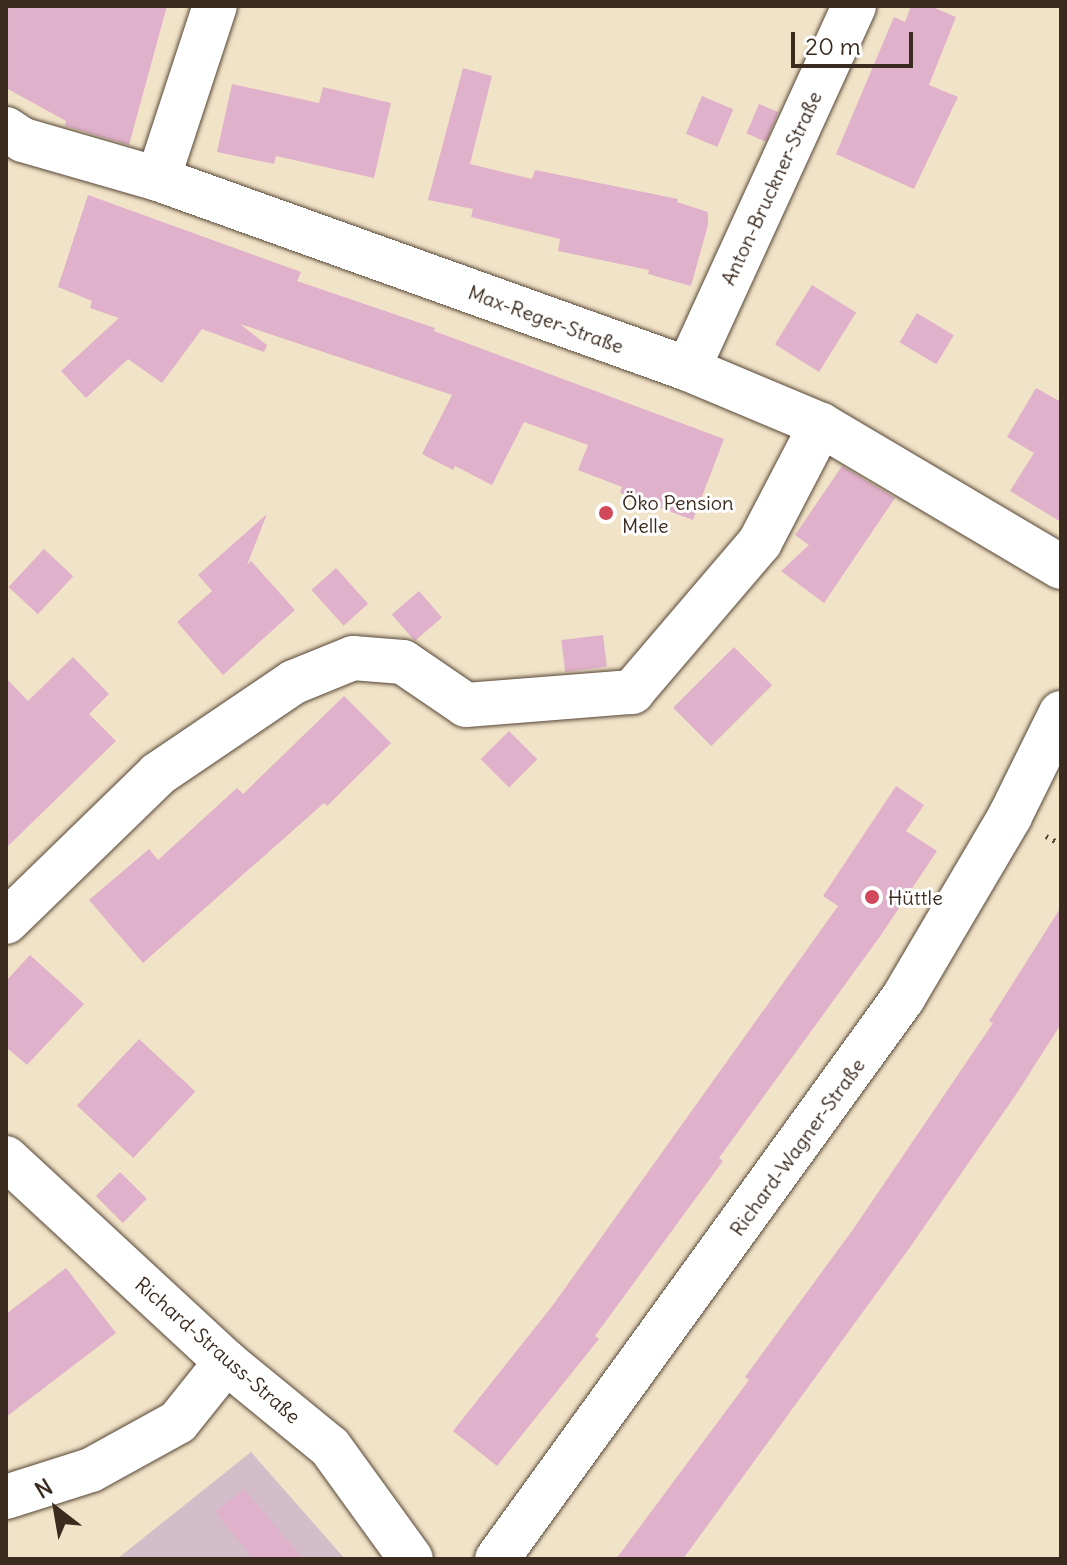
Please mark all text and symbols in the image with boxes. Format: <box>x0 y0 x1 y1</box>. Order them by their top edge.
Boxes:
scale bar <box>795 16 917 66</box>
text: 20 m <box>805 31 861 61</box>
street label: Anton-Bruckner-Straße <box>715 87 827 289</box>
street label: Max-Reger-Straße <box>465 280 627 358</box>
place label: Öko Pension Melle <box>622 490 734 537</box>
marker: Öko Pension Melle <box>597 504 615 522</box>
place label: Hüttle <box>888 885 943 909</box>
marker: Hüttle <box>863 888 881 906</box>
street label: Richard-Wagner-Straße <box>724 1054 870 1240</box>
street label: Richard-Strauss-Straße <box>131 1272 305 1428</box>
north arrow <box>16 1469 96 1549</box>
text: N <box>30 1473 57 1504</box>

